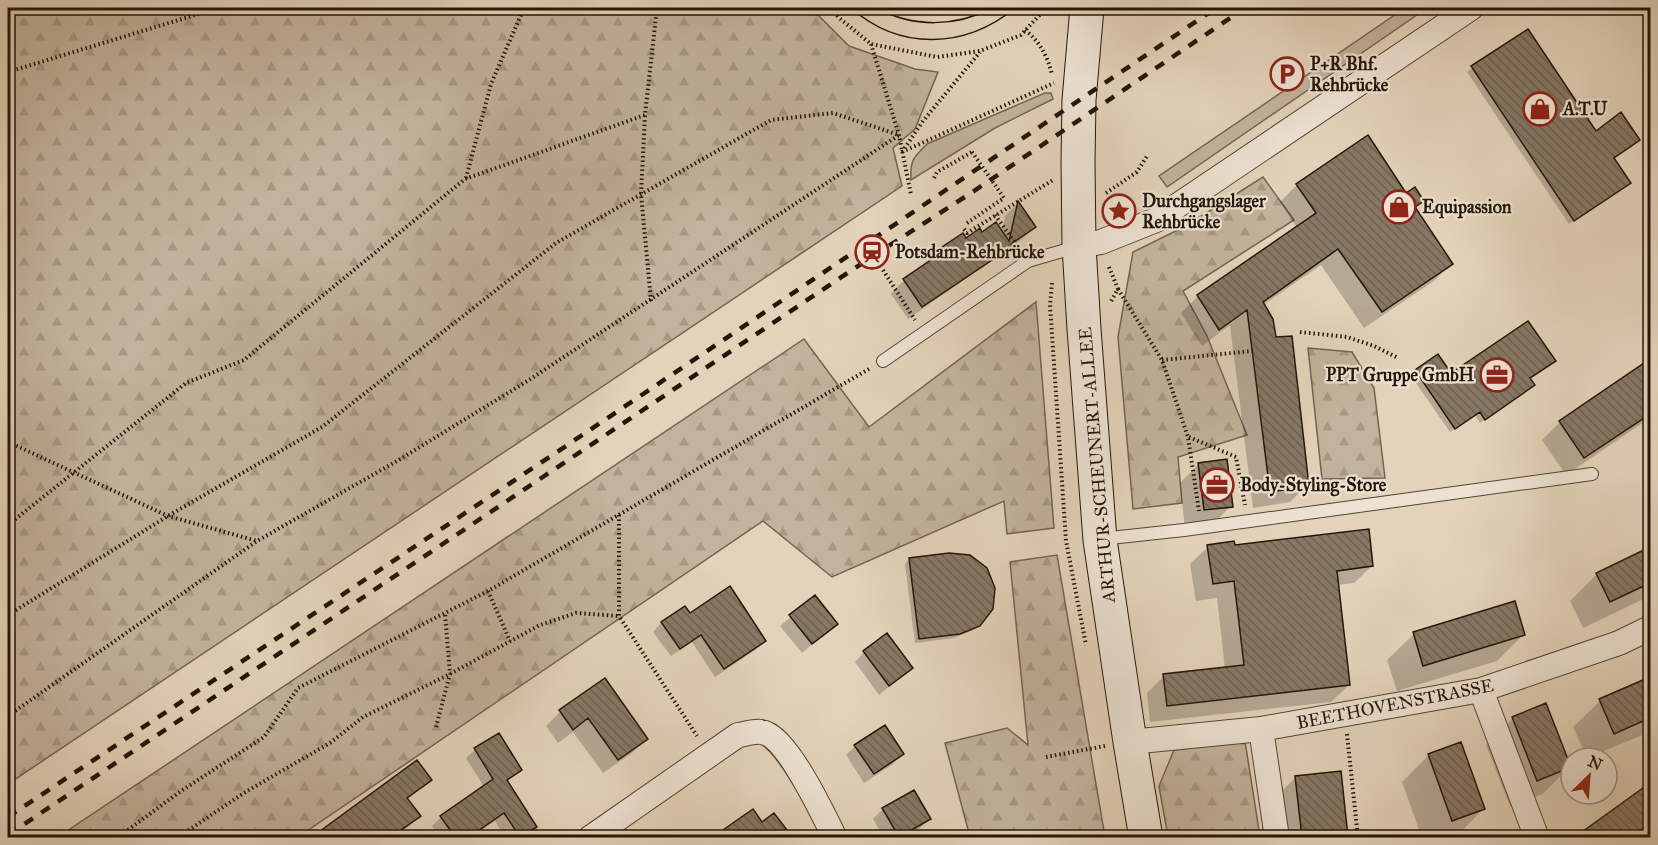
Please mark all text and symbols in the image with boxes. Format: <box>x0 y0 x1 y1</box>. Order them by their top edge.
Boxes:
place label: P+R Bhf. Rehbrücke <box>1310 53 1389 96</box>
parking icon: P+R Bhf. Rehbrücke <box>1269 56 1305 92</box>
shop icon: A.T.U <box>1522 91 1558 127</box>
place label: A.T.U <box>1562 98 1608 120</box>
shop icon: Equipassion <box>1381 189 1417 225</box>
place label: Durchgangslager Rehbrücke <box>1142 190 1267 233</box>
place icon: Durchgangslager Rehbrücke <box>1101 193 1137 229</box>
place label: Equipassion <box>1422 196 1512 219</box>
station icon: Potsdam-Rehbrücke <box>854 234 890 270</box>
place label: Potsdam-Rehbrücke <box>895 241 1045 263</box>
street label: ARTHUR-SCHEUNERT-ALLEE <box>1074 326 1120 605</box>
office icon: PPT Gruppe GmbH <box>1479 357 1515 393</box>
place label: PPT Gruppe GmbH <box>1326 364 1474 387</box>
office icon: Body-Styling-Store <box>1199 467 1235 503</box>
place label: Body-Styling-Store <box>1240 474 1387 497</box>
street label: BEETHOVENSTRASSE <box>1295 674 1495 734</box>
north arrow <box>1559 746 1619 806</box>
text: N <box>1585 751 1606 775</box>

